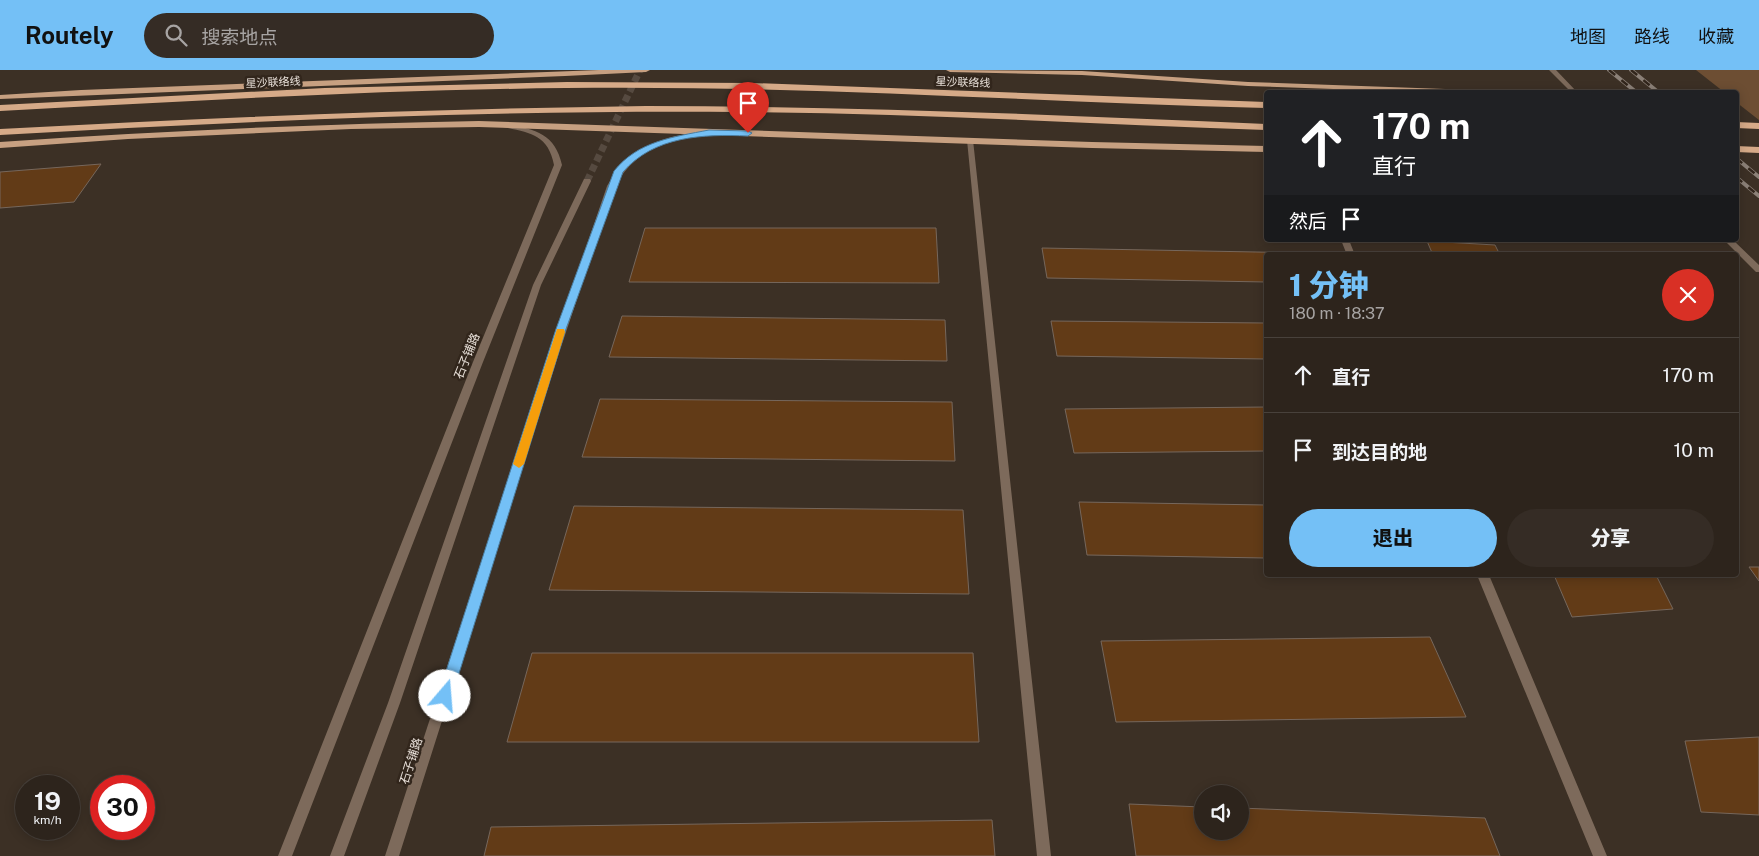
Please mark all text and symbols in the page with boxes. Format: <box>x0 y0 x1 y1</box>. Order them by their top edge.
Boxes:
search box <box>144 13 494 58</box>
text: Routely <box>25 21 114 49</box>
icon: search <box>162 21 190 49</box>
text: 搜索地点 <box>202 26 278 48</box>
text: 地图 <box>1570 26 1606 47</box>
text: 路线 <box>1634 26 1670 47</box>
text: 收藏 <box>1698 26 1734 47</box>
street label: 星沙联络线 <box>245 75 301 89</box>
street label: 星沙联络线 <box>935 75 991 89</box>
pin <box>727 82 769 133</box>
icon: arrive <box>734 89 762 117</box>
text: 170 m <box>1372 106 1470 147</box>
icon: ahead <box>1289 110 1354 175</box>
text: 直行 <box>1372 153 1416 179</box>
icon: arrive <box>1337 205 1365 233</box>
text: 然后 <box>1289 210 1327 232</box>
text: 1 分钟 <box>1289 267 1369 303</box>
button: close <box>1662 269 1714 321</box>
text: 180 m · 18:37 <box>1289 304 1385 323</box>
street label: 石子铺路 <box>452 331 482 381</box>
icon: ahead <box>1289 361 1317 389</box>
text: 170 m <box>1663 364 1714 386</box>
text: 直行 <box>1332 366 1370 388</box>
icon: arrive <box>1289 436 1317 464</box>
text: 10 m <box>1674 439 1714 461</box>
text: 到达目的地 <box>1332 441 1427 463</box>
button: 退出 <box>1289 509 1497 567</box>
button: 分享 <box>1507 509 1714 567</box>
position arrow <box>418 669 470 721</box>
street label: 石子铺路 <box>397 736 425 786</box>
speed limit sign: 30 <box>90 775 155 840</box>
map controls <box>1194 785 1249 840</box>
button: sound <box>1194 785 1249 840</box>
text: 19 <box>34 786 61 816</box>
text: km/h <box>33 813 62 827</box>

